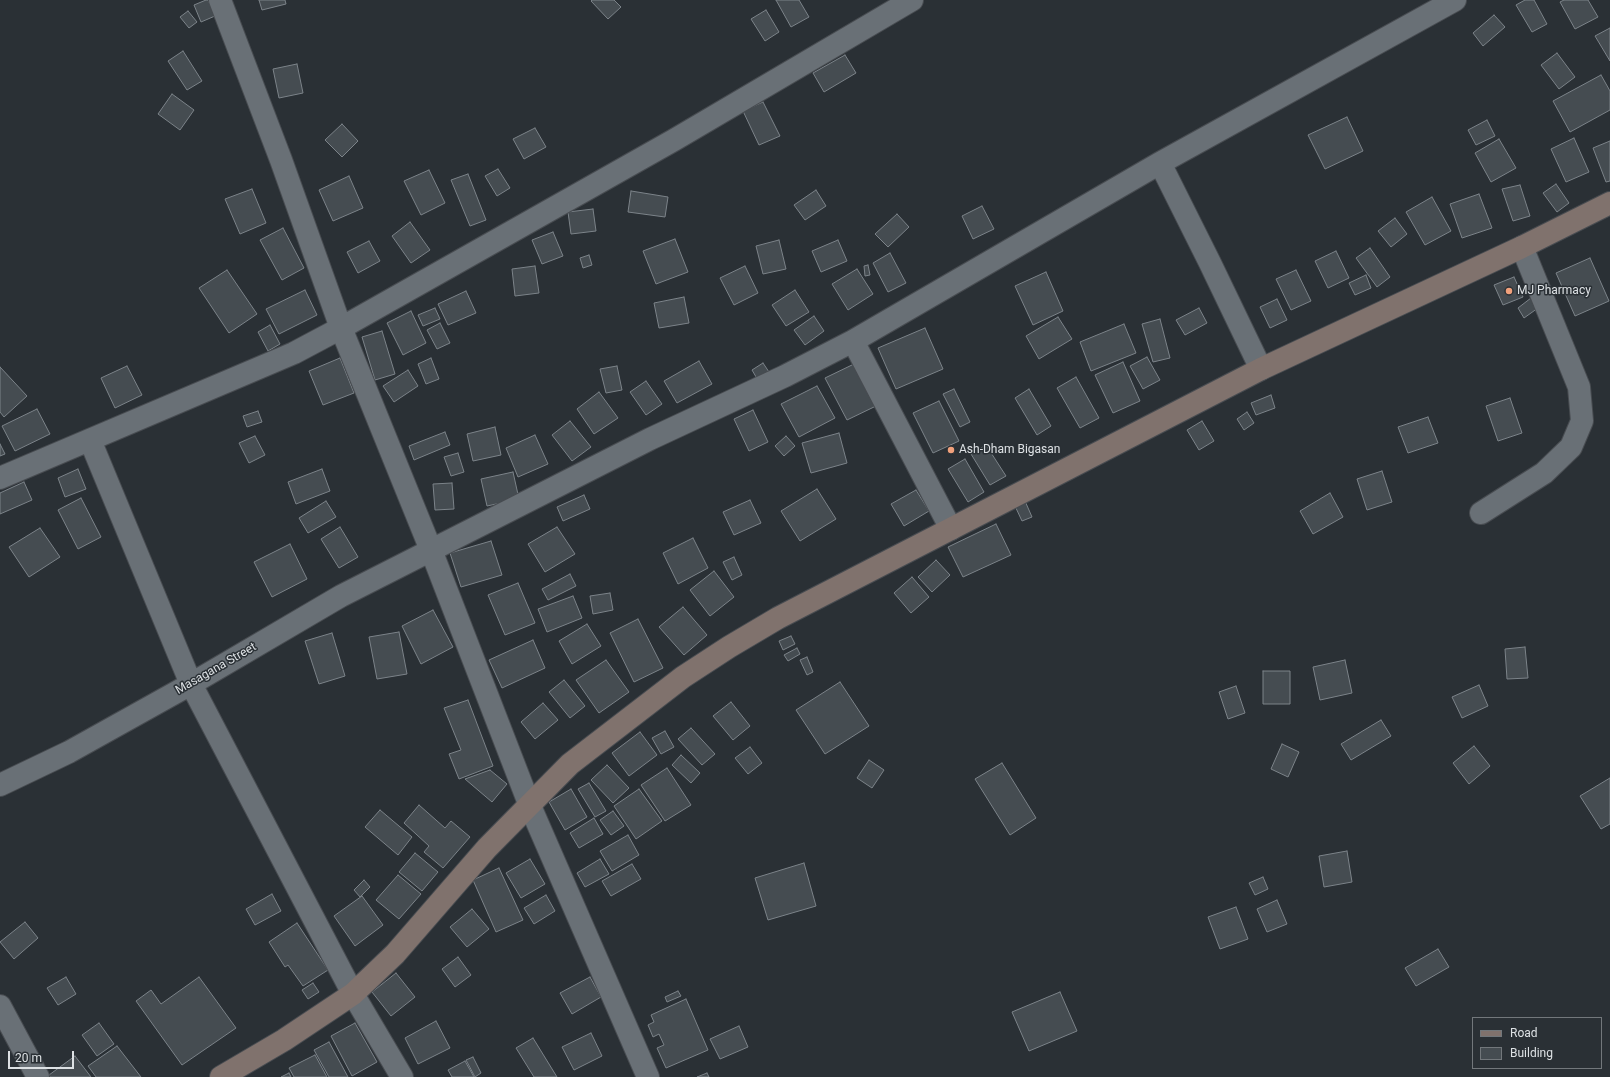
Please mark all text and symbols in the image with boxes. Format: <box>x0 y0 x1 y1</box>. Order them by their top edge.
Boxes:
place label: MJ Pharmacy <box>1517 284 1591 298</box>
marker: MJ Pharmacy <box>1504 286 1514 296</box>
place label: Ash-Dham Bigasan <box>959 443 1060 457</box>
marker: Ash-Dham Bigasan <box>946 445 956 455</box>
street label: Masagana Street <box>173 640 259 698</box>
legend <box>1472 1017 1602 1069</box>
text: Road <box>1510 1026 1538 1040</box>
scale bar <box>10 1043 76 1069</box>
text: Building <box>1510 1046 1553 1060</box>
text: 20 m <box>15 1051 42 1065</box>

